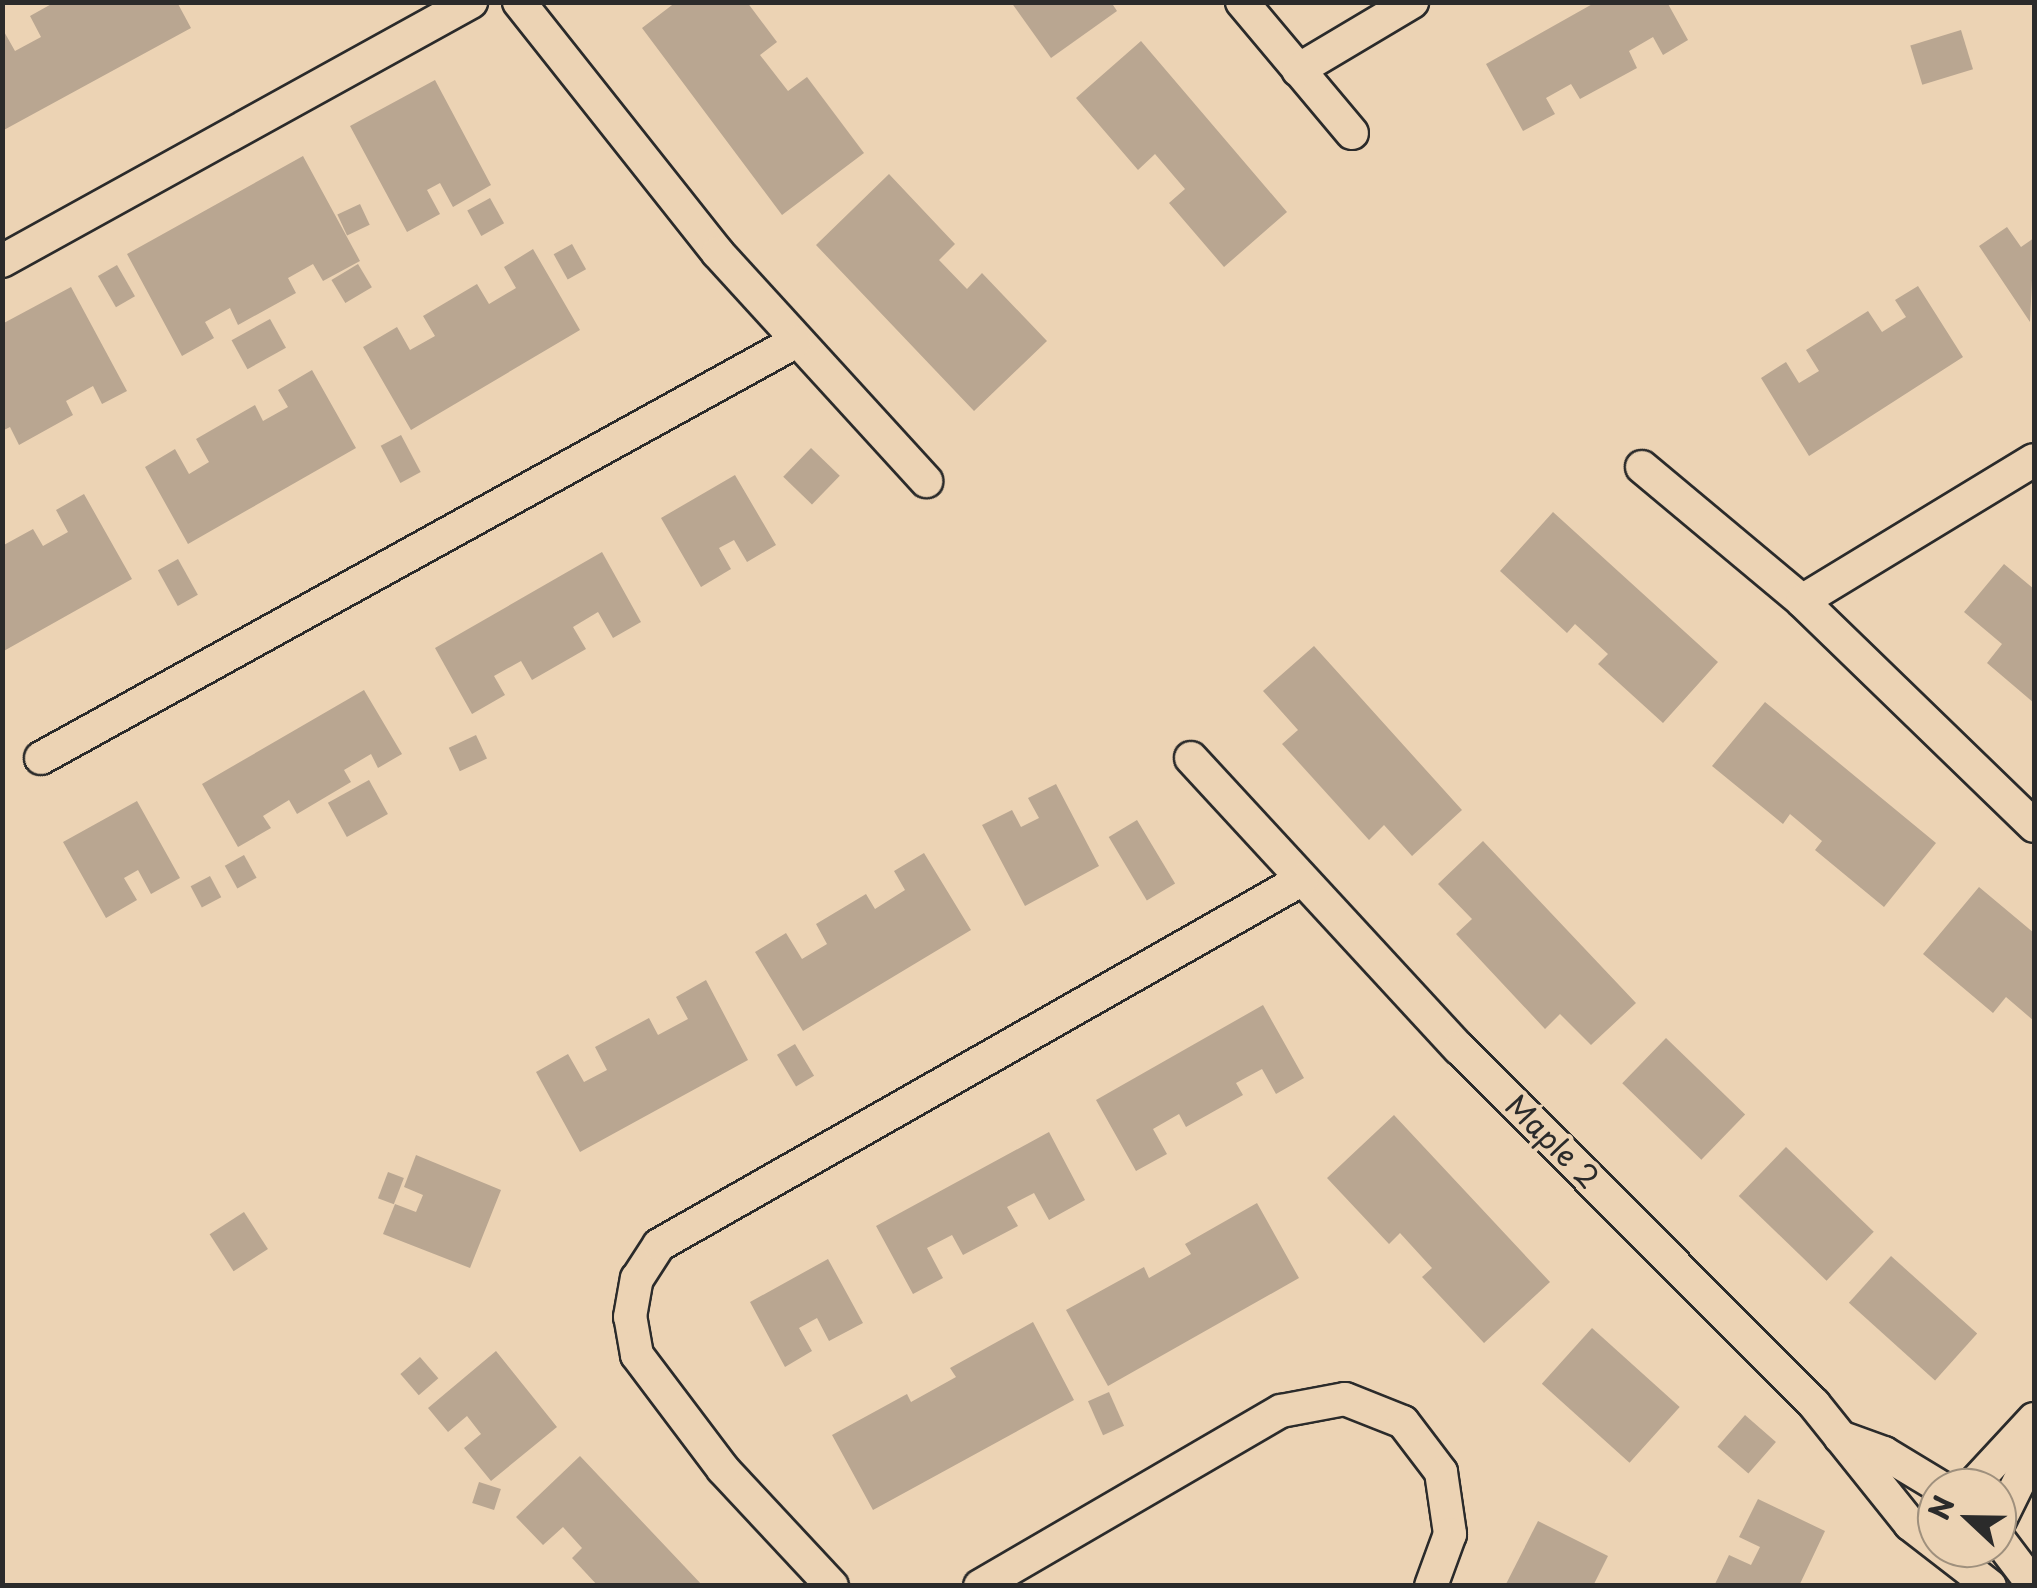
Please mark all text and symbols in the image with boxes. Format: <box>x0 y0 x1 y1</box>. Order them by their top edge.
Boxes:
street label: Maple 2 <box>1498 1086 1608 1196</box>
north arrow <box>1917 1468 2017 1568</box>
text: N <box>1916 1489 1965 1526</box>

